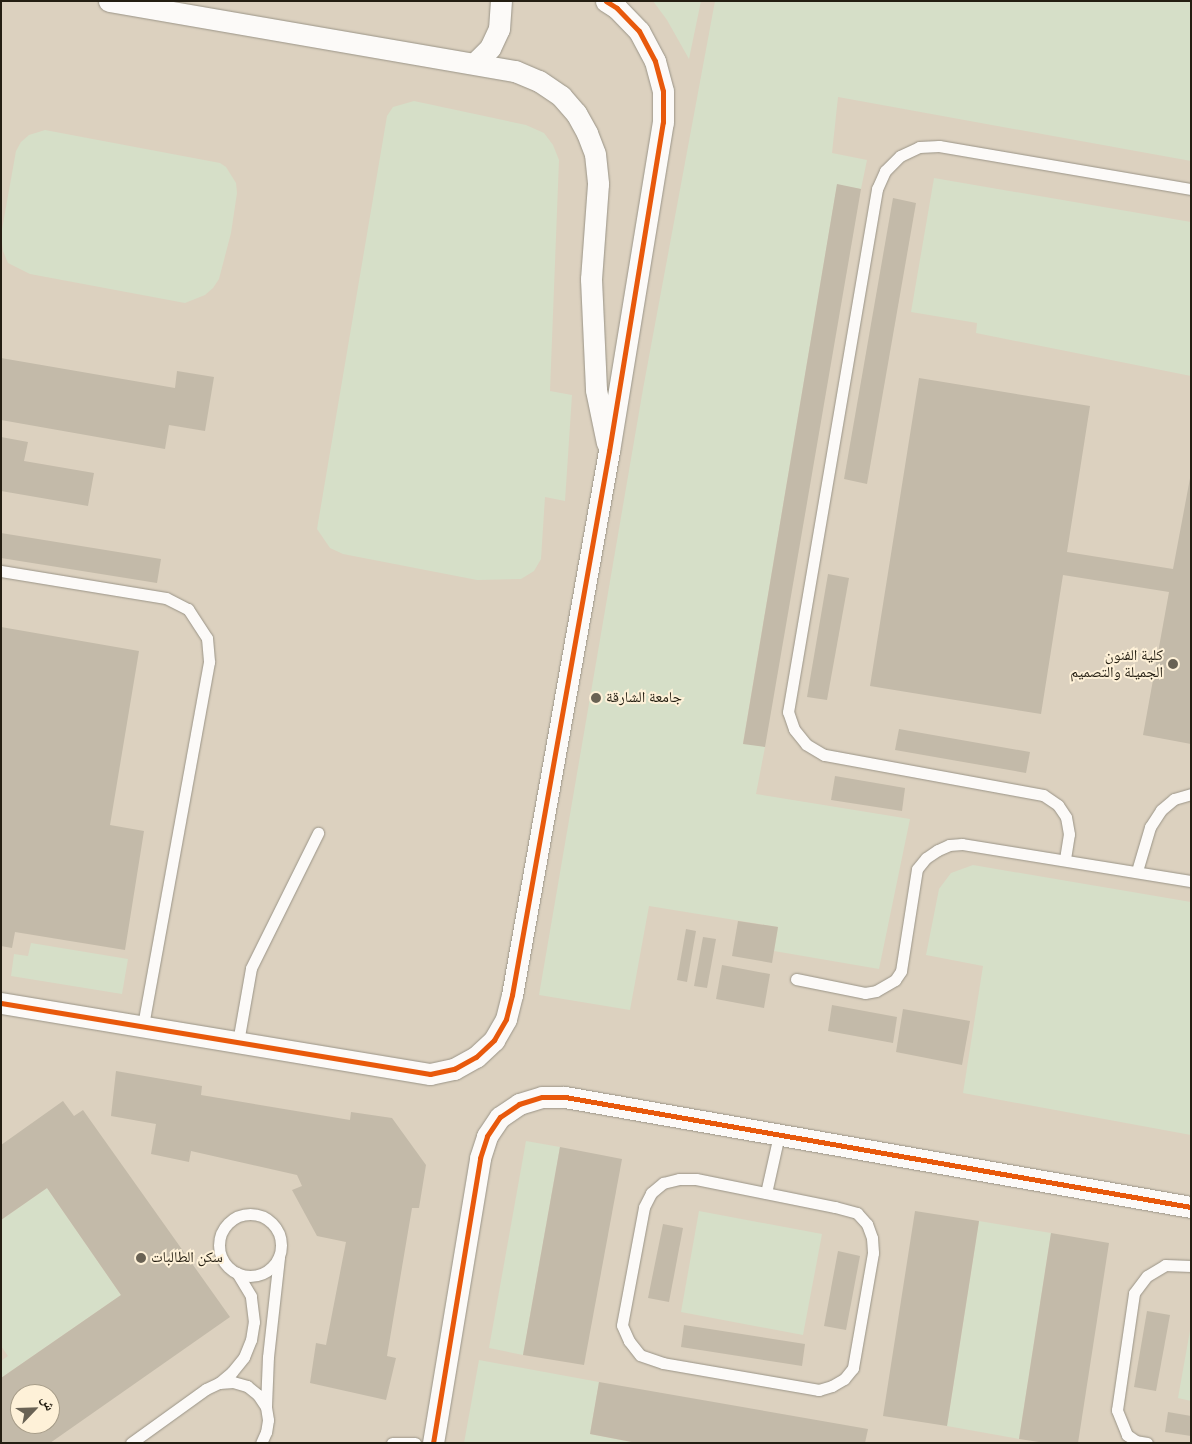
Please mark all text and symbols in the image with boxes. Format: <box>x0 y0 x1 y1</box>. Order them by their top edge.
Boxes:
place label: كلية الفنون الجميلة والتصميم <box>1070 646 1163 681</box>
marker: كلية الفنون الجميلة والتصميم <box>1167 658 1179 670</box>
place label: جامعة الشارقة <box>606 689 682 707</box>
marker: جامعة الشارقة <box>590 692 602 704</box>
place label: سكن الطالبات <box>151 1249 223 1267</box>
marker: سكن الطالبات <box>135 1252 147 1264</box>
north arrow <box>10 1384 60 1434</box>
text: ش <box>37 1393 59 1413</box>

